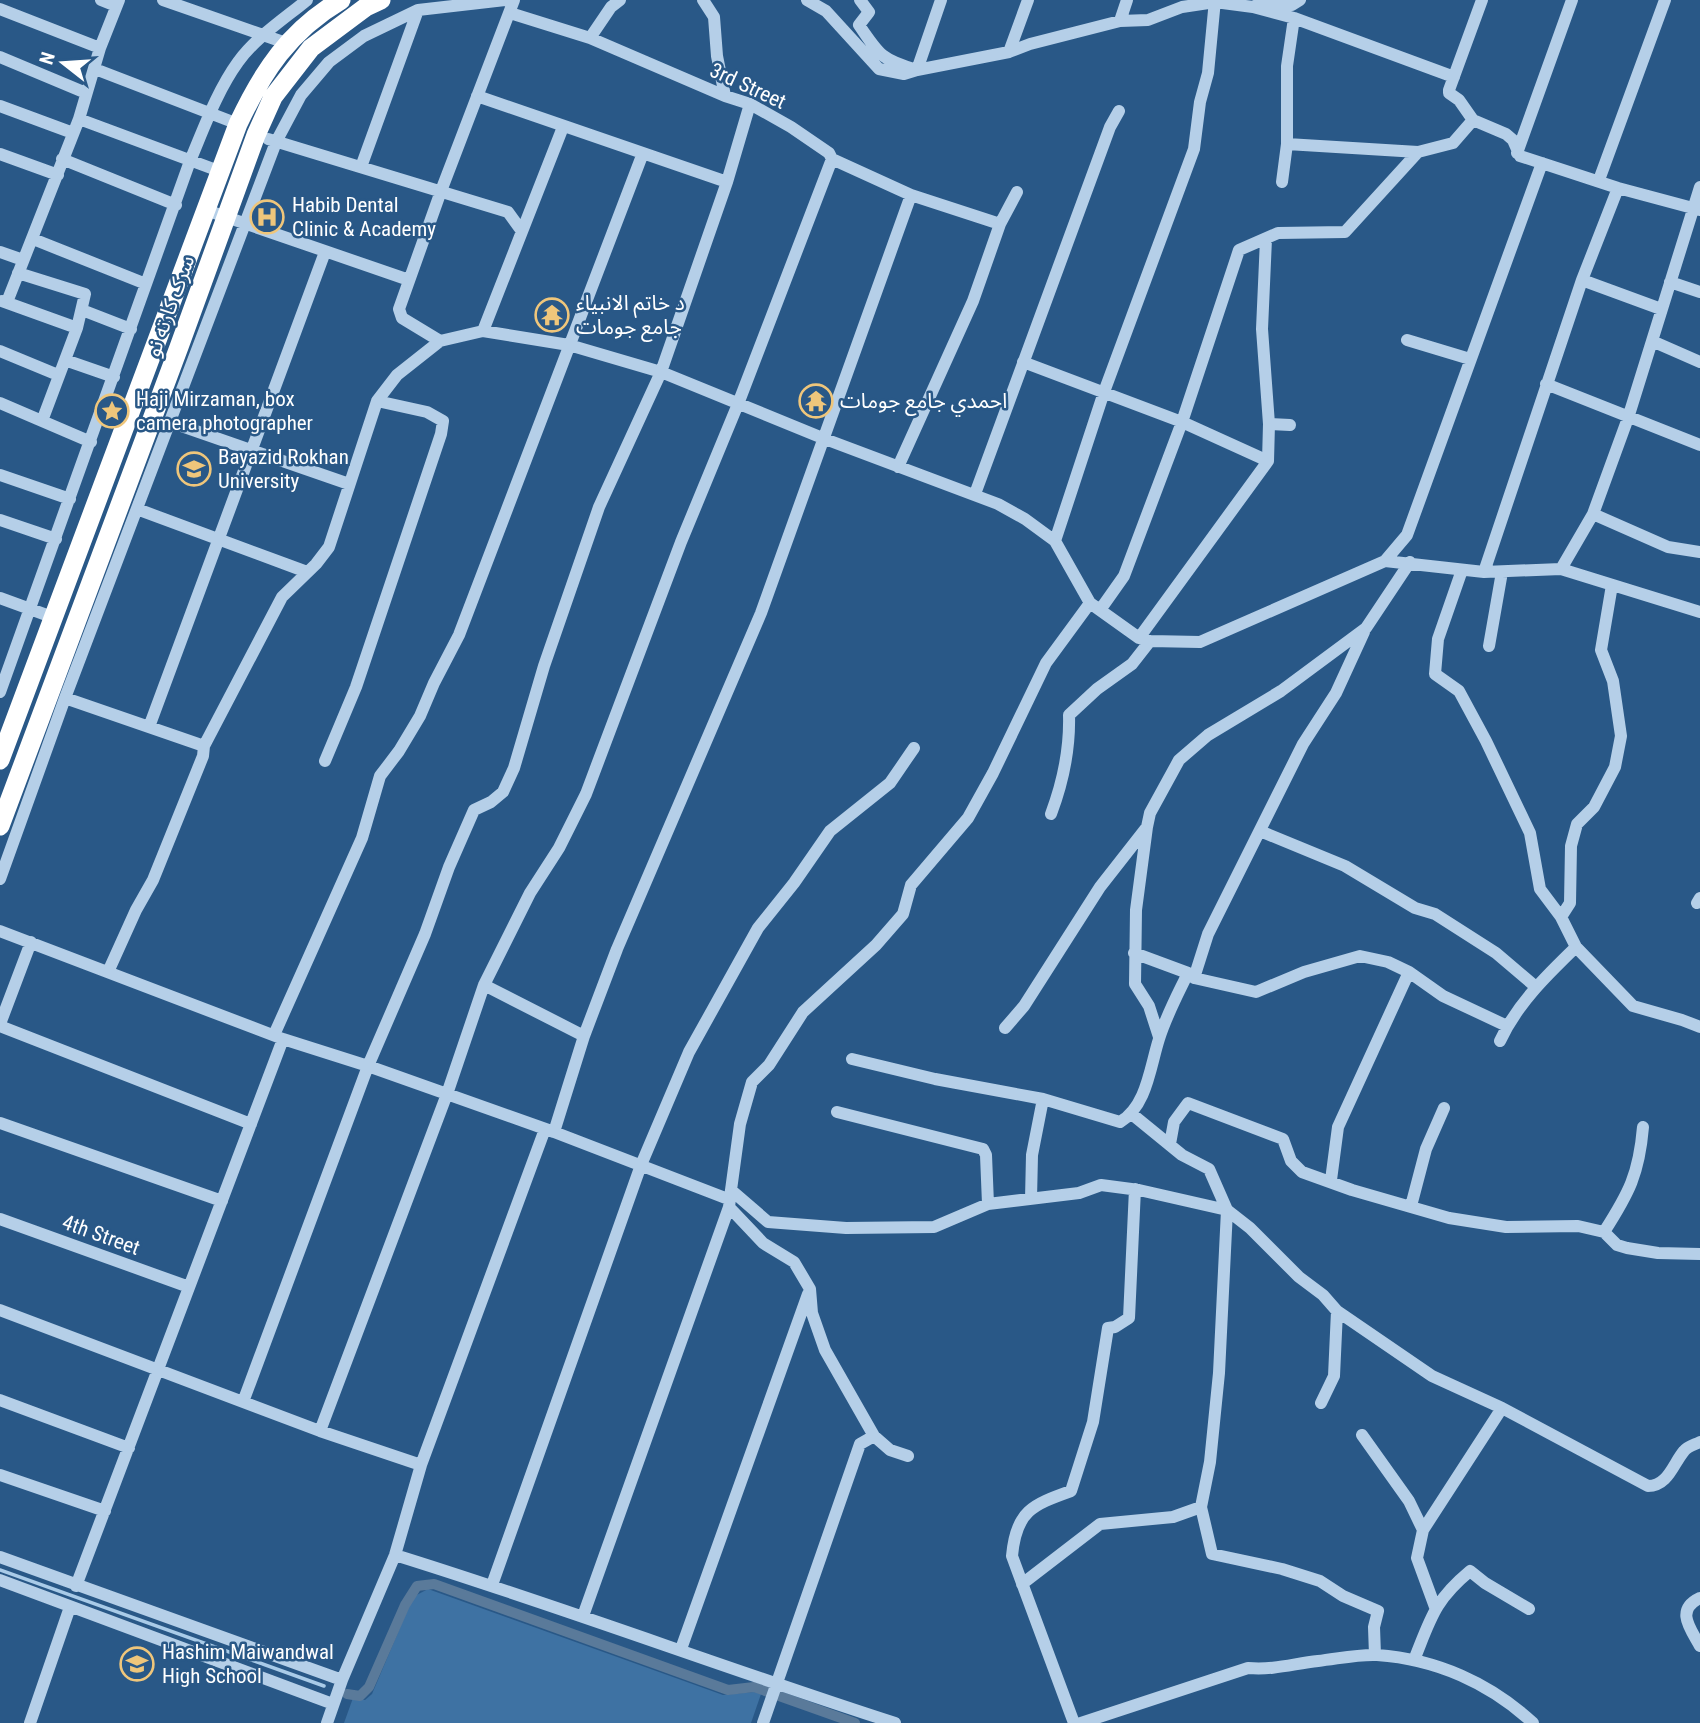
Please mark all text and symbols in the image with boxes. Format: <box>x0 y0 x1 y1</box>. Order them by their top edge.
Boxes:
north arrow <box>28 28 98 98</box>
text: N <box>35 49 60 67</box>
street label: 3rd Street <box>706 58 790 114</box>
place label: Habib Dental Clinic & Academy <box>292 193 436 241</box>
hospital icon: Habib Dental Clinic & Academy <box>248 198 286 236</box>
street label: سرک کارته نو <box>141 252 199 360</box>
place label: د خاتم الانبیاء جامع جومات <box>576 291 685 342</box>
temple icon: د خاتم الانبیاء جامع جومات <box>533 296 571 334</box>
temple icon: احمدي جامع جومات <box>797 382 835 420</box>
place label: Haji Mirzaman, box camera photographer <box>136 387 313 435</box>
place label: احمدي جامع جومات <box>840 389 1007 417</box>
place icon: Haji Mirzaman, box camera photographer <box>93 392 131 430</box>
place label: Bayazid Rokhan University <box>218 445 349 493</box>
school or university icon: Bayazid Rokhan University <box>175 450 213 488</box>
street label: 4th Street <box>59 1210 143 1260</box>
place label: Hashim Maiwandwal High School <box>162 1640 334 1688</box>
school or university icon: Hashim Maiwandwal High School <box>118 1645 156 1683</box>

